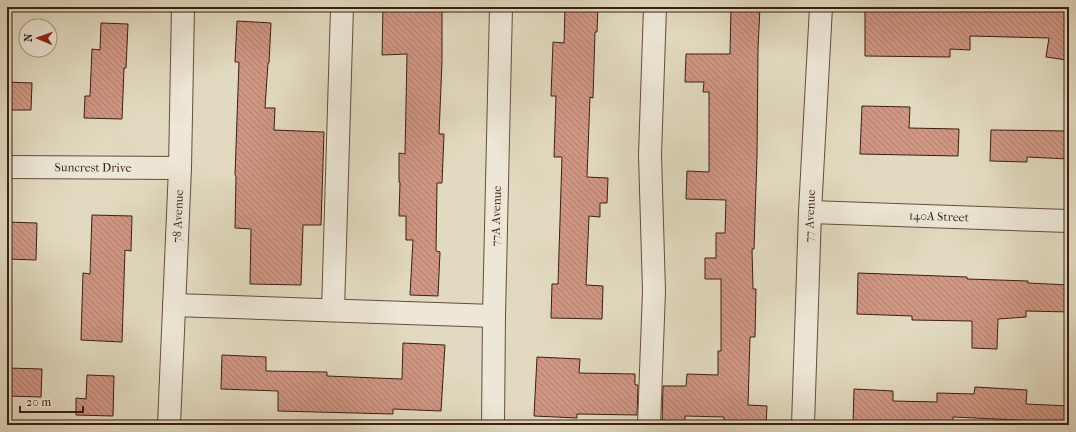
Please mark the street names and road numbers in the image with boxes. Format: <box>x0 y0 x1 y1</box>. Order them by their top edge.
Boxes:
street label: Suncrest Drive <box>55 160 132 175</box>
street label: 77A Avenue <box>489 185 504 247</box>
street label: 78 Avenue <box>170 189 186 243</box>
street label: 77 Avenue <box>802 189 818 243</box>
street label: 140A Street <box>909 208 970 225</box>

